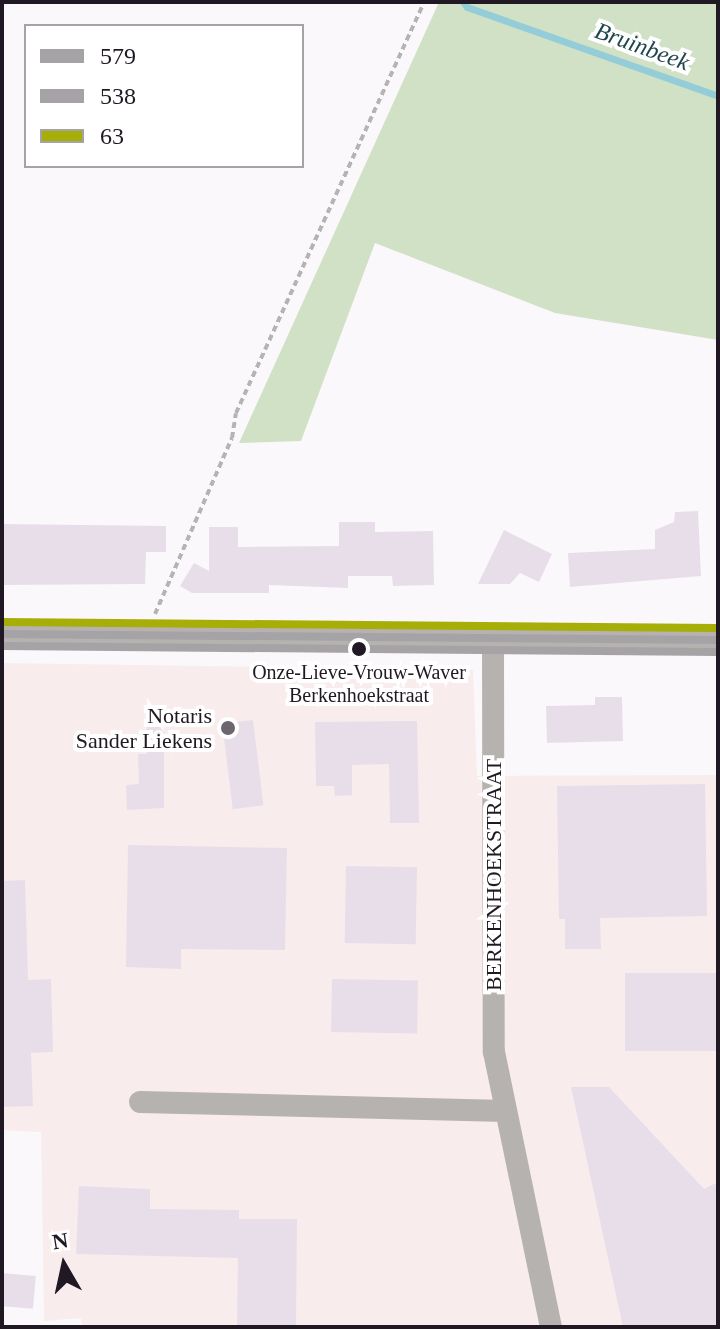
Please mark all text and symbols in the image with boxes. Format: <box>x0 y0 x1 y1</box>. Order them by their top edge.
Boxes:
water label: Bruinbeek <box>591 17 693 77</box>
legend <box>24 24 304 168</box>
text: 579 <box>100 43 136 69</box>
text: 538 <box>100 83 136 109</box>
text: 63 <box>100 123 124 149</box>
marker: Onze-Lieve-Vrouw-Waver Berkenhoekstraat <box>351 641 367 657</box>
place label: Onze-Lieve-Vrouw-Waver Berkenhoekstraat <box>252 660 466 707</box>
place label: Notaris Sander Liekens <box>76 702 212 754</box>
marker: Notaris Sander Liekens <box>219 719 237 737</box>
street label: BERKENHOEKSTRAAT <box>481 759 507 991</box>
north arrow <box>24 1225 104 1305</box>
text: N <box>50 1227 70 1254</box>

